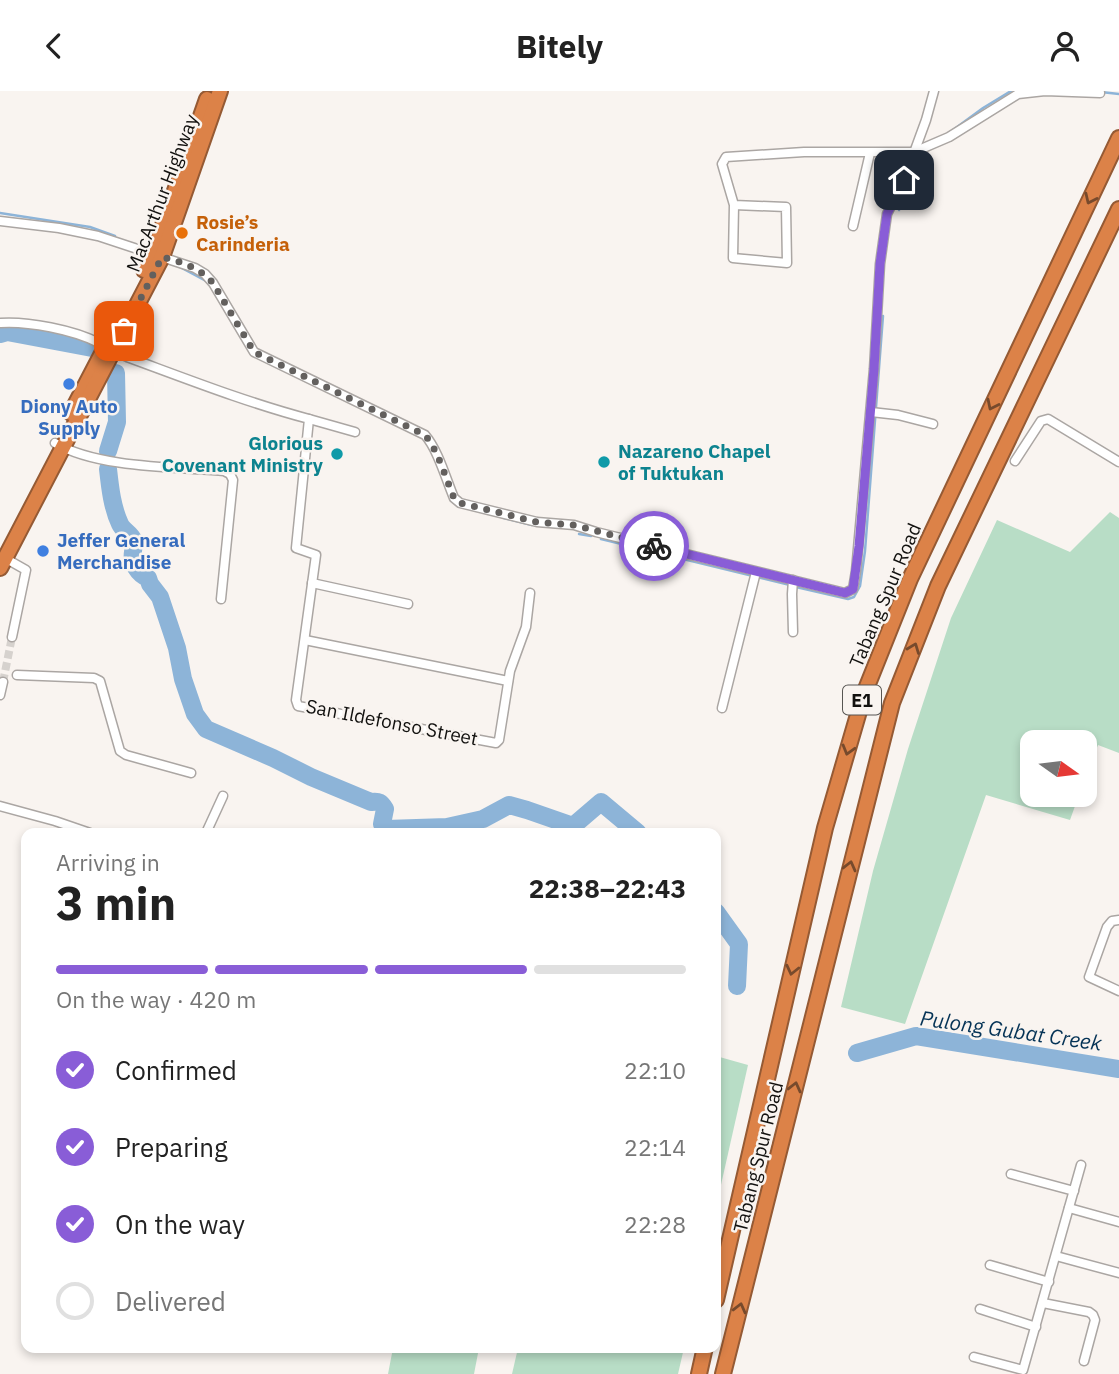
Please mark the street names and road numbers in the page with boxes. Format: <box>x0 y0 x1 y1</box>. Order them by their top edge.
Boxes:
street label: MacArthur Highway <box>121 110 203 275</box>
street label: Tabang Spur Road <box>844 519 926 671</box>
road number: E1 <box>843 685 881 715</box>
street label: San Ildefonso Street <box>304 694 480 750</box>
street label: Tabang Spur Road <box>728 1079 788 1235</box>

